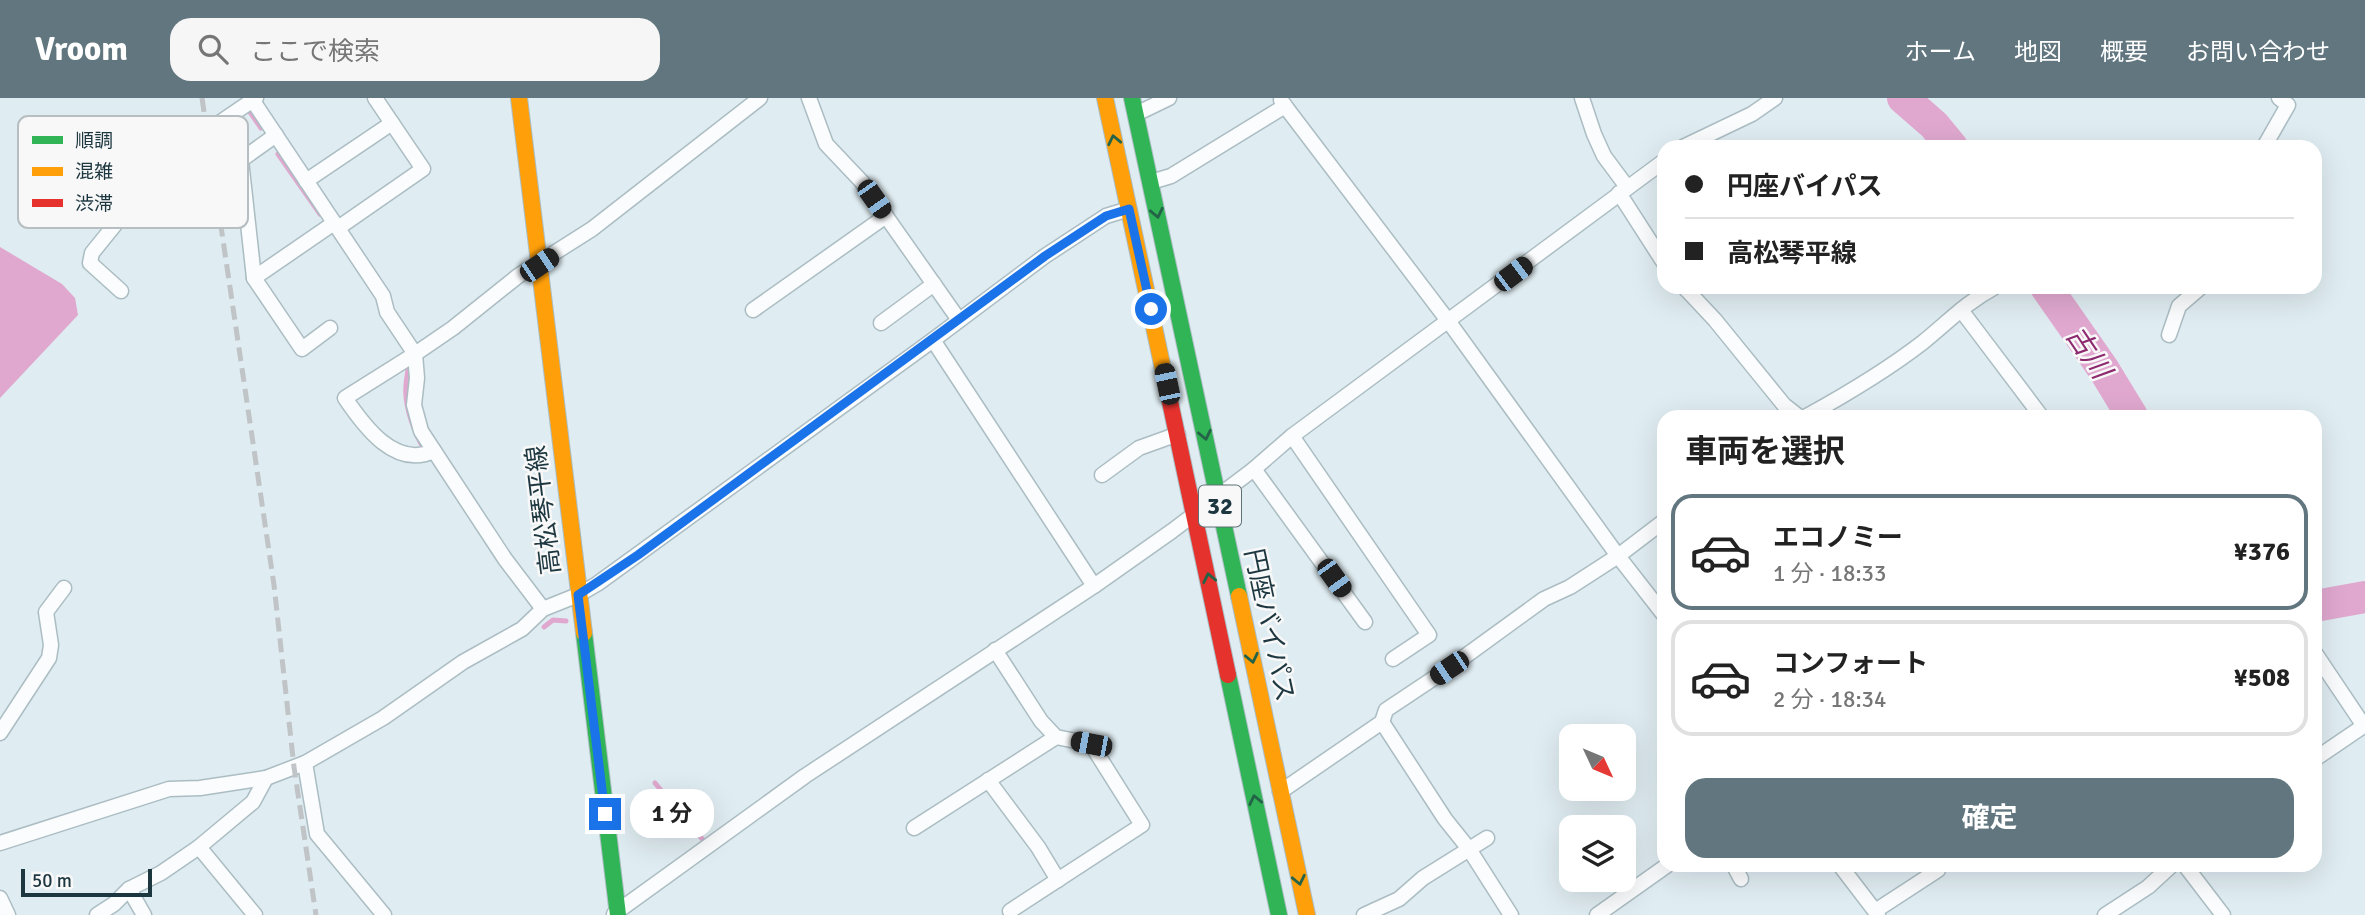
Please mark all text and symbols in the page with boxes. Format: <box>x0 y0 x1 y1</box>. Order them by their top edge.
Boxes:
search box <box>170 18 660 81</box>
text: Vroom <box>35 29 128 70</box>
icon: search <box>194 30 232 68</box>
text: ここで検索 <box>250 36 380 68</box>
text: ホーム <box>1905 37 1976 67</box>
text: 地図 <box>2014 37 2062 67</box>
text: 概要 <box>2100 37 2148 67</box>
text: お問い合わせ <box>2186 37 2330 67</box>
legend <box>18 116 248 228</box>
text: 順調 <box>75 129 113 153</box>
one-way arrow <box>1108 134 1123 146</box>
text: 混雑 <box>75 160 113 184</box>
text: 円座バイパス <box>1727 171 1882 203</box>
car <box>854 176 895 222</box>
text: 渋滞 <box>75 192 113 216</box>
one-way arrow <box>1149 207 1164 219</box>
text: 高松琴平線 <box>1727 238 1857 270</box>
car <box>516 245 563 285</box>
car <box>1490 253 1537 295</box>
route start <box>1135 293 1167 325</box>
water label: 古川 <box>2058 320 2120 388</box>
car <box>1153 361 1182 407</box>
one-way arrow <box>1196 429 1211 441</box>
text: 車両を選択 <box>1685 432 1845 471</box>
street label: 高松琴平線 <box>520 443 568 576</box>
road number: 32 <box>1199 486 1241 526</box>
icon: car <box>1689 521 1752 584</box>
text: エコノミー <box>1773 522 1903 554</box>
text: ¥376 <box>2234 536 2290 568</box>
street label: 円座バイパス <box>1237 546 1301 705</box>
car <box>1314 555 1355 601</box>
text: 1 分 · 18:33 <box>1773 559 1886 588</box>
one-way arrow <box>1202 572 1217 584</box>
icon: car <box>1689 647 1752 710</box>
car <box>1426 648 1473 688</box>
text: コンフォート <box>1773 648 1928 680</box>
one-way arrow <box>1243 652 1258 664</box>
text: ¥508 <box>2234 662 2290 694</box>
text: 2 分 · 18:34 <box>1773 685 1886 714</box>
north arrow <box>1559 724 1636 802</box>
map controls <box>1559 724 1636 892</box>
car <box>1069 730 1114 758</box>
button: 確定 <box>1685 778 2294 858</box>
callout: 1 分 <box>630 790 714 838</box>
one-way arrow <box>1249 794 1264 806</box>
route end <box>589 798 621 830</box>
text: 1 分 <box>652 799 692 828</box>
button: layers <box>1559 815 1636 892</box>
scale bar <box>21 866 152 898</box>
text: 50 m <box>32 869 72 893</box>
one-way arrow <box>1291 874 1306 886</box>

